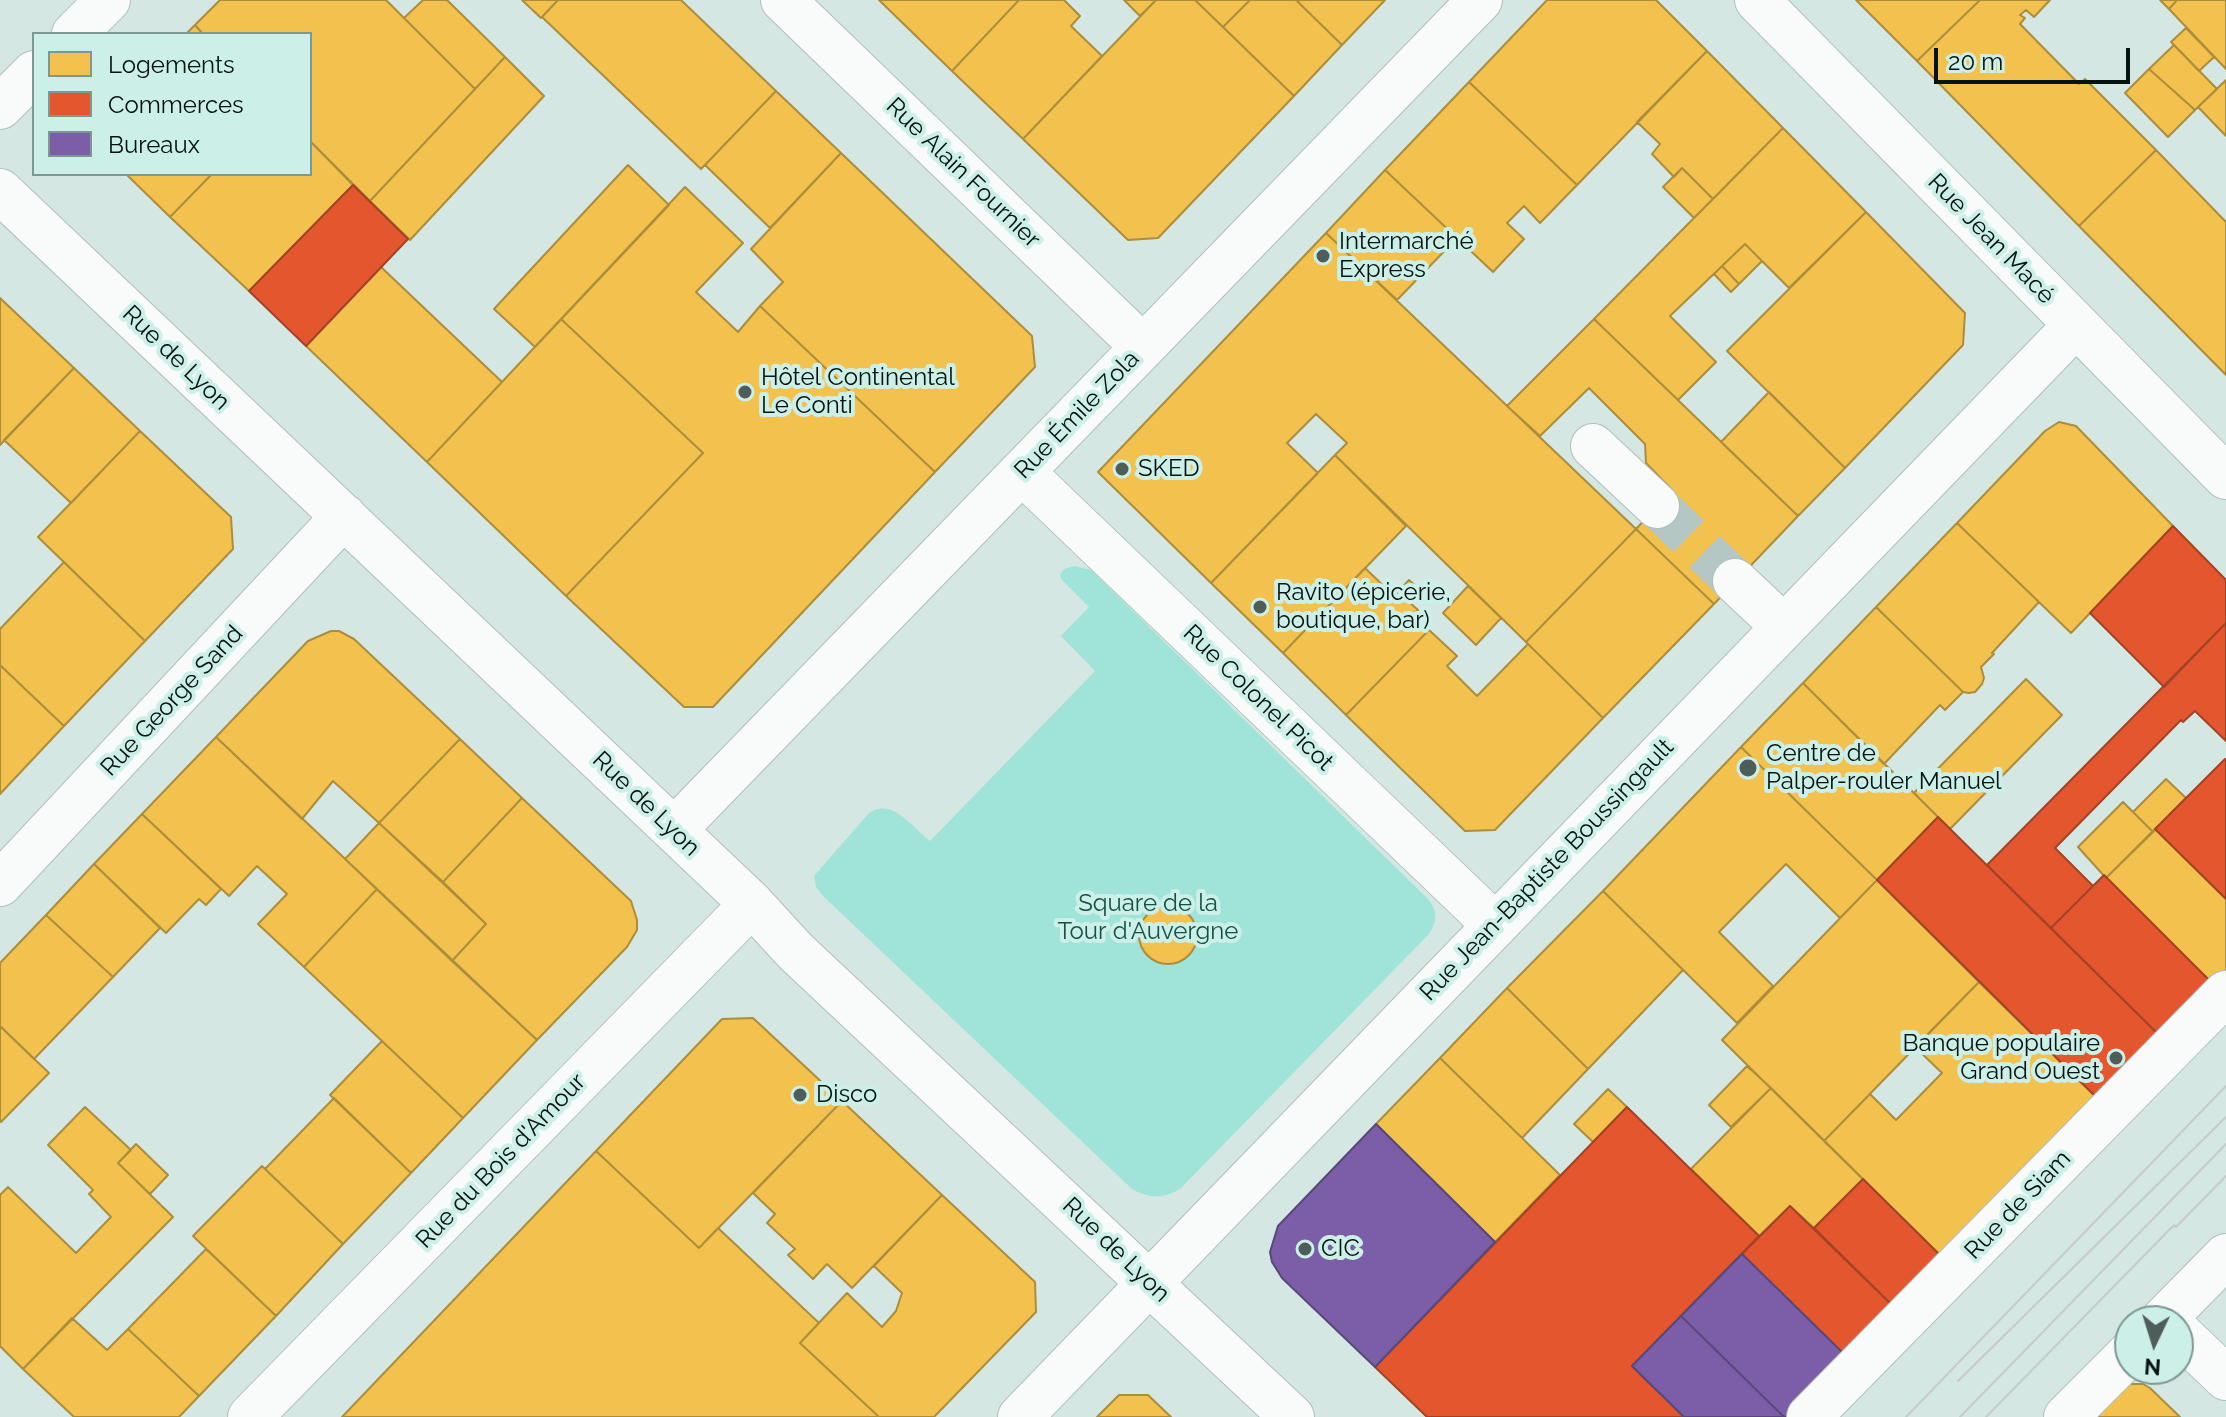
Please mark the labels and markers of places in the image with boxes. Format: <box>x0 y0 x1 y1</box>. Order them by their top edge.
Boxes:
place label: Intermarché Express <box>1339 228 1474 284</box>
marker: Intermarché Express <box>1314 247 1332 265</box>
place label: Hôtel Continental Le Conti <box>761 364 955 420</box>
marker: Hôtel Continental Le Conti <box>736 383 754 401</box>
place label: SKED <box>1138 455 1200 483</box>
marker: SKED <box>1113 460 1131 478</box>
place label: Ravito (épicerie, boutique, bar) <box>1276 579 1451 635</box>
marker: Ravito (épicerie, boutique, bar) <box>1251 598 1269 616</box>
place label: Centre de Palper-rouler Manuel <box>1766 740 2002 796</box>
marker: Centre de Palper-rouler Manuel <box>1737 757 1759 779</box>
place label: Banque populaire Grand Ouest <box>1903 1030 2100 1086</box>
marker: Banque populaire Grand Ouest <box>2107 1049 2125 1067</box>
place label: Disco <box>816 1081 877 1109</box>
marker: Disco <box>791 1086 809 1104</box>
place label: CIC <box>1321 1235 1360 1263</box>
marker: CIC <box>1296 1240 1314 1258</box>

